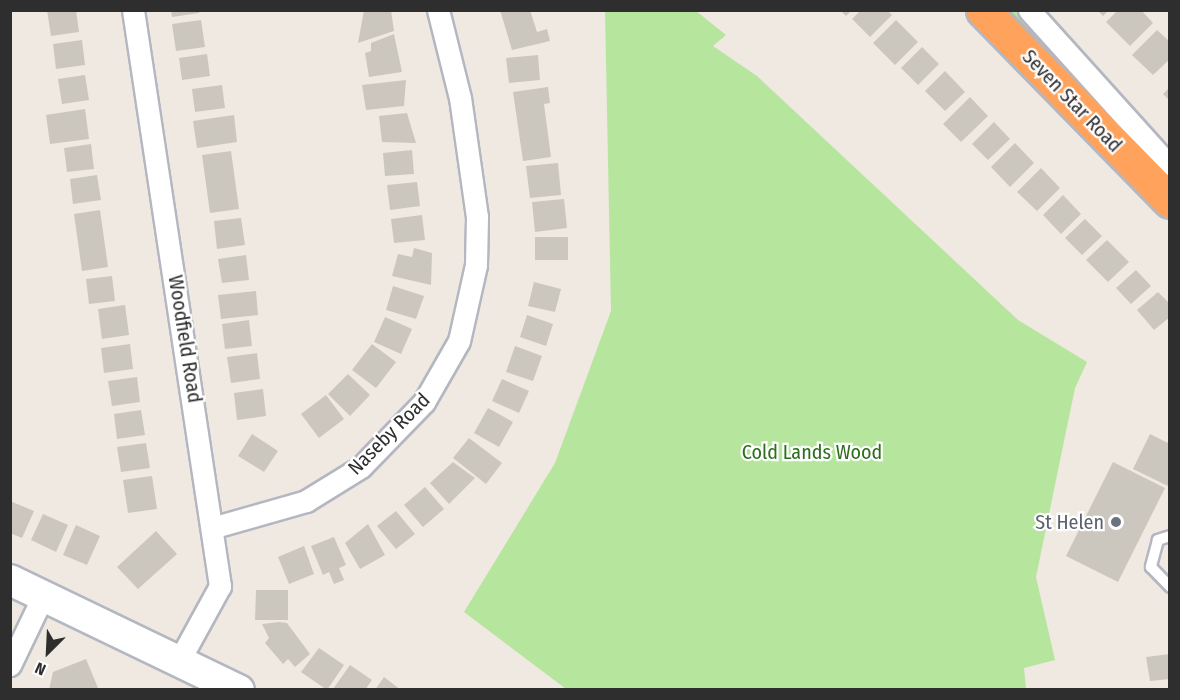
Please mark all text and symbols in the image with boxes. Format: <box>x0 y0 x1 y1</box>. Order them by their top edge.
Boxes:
street label: Seven Star Road <box>1017 45 1127 157</box>
street label: Woodfield Road <box>163 273 207 405</box>
street label: Naseby Road <box>343 388 435 480</box>
park label: Cold Lands Wood <box>742 440 882 464</box>
place label: St Helen <box>1035 510 1104 534</box>
marker: St Helen <box>1109 515 1123 529</box>
north arrow <box>18 622 78 682</box>
text: N <box>32 658 49 680</box>

